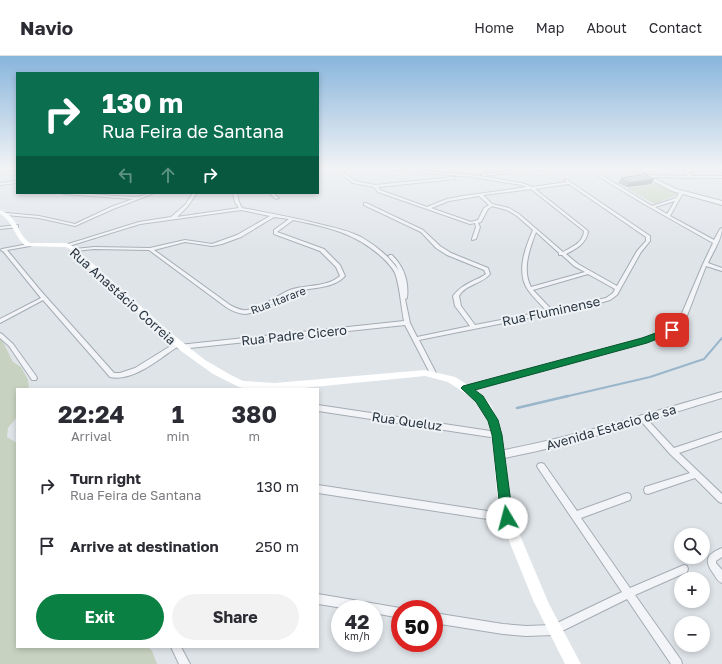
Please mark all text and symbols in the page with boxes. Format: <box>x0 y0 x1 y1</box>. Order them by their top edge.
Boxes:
text: Navio <box>20 16 73 39</box>
text: Home <box>474 19 514 36</box>
text: Map <box>536 19 564 36</box>
text: About <box>586 19 627 36</box>
text: Contact <box>649 19 702 36</box>
text: 130 m <box>102 86 183 119</box>
icon: right <box>36 88 88 140</box>
text: Rua Feira de Santana <box>102 120 284 142</box>
icon: left <box>115 164 137 186</box>
icon: ahead <box>157 164 179 186</box>
icon: right <box>199 164 221 186</box>
street label: Rua Anastácio Correia <box>67 244 179 348</box>
street label: Rua Itarare <box>249 284 307 316</box>
street label: Rua Fluminense <box>501 293 601 329</box>
pin <box>655 313 689 347</box>
icon: arrive <box>661 319 683 341</box>
street label: Rua Padre Cicero <box>240 321 348 349</box>
text: 22:24 <box>58 399 125 428</box>
text: 1 <box>172 399 184 428</box>
text: 380 <box>231 399 277 428</box>
street label: Avenida Estacio de sa <box>544 401 678 453</box>
street label: Rua Queluz <box>371 408 443 434</box>
text: Arrival <box>71 428 112 444</box>
text: min <box>166 428 189 444</box>
text: m <box>248 428 260 444</box>
text: Turn right <box>70 469 141 487</box>
icon: right <box>36 475 58 497</box>
text: 130 m <box>257 477 299 495</box>
text: Rua Feira de Santana <box>70 487 201 503</box>
position arrow <box>486 497 528 539</box>
map controls <box>674 528 710 652</box>
button: search <box>674 528 710 564</box>
icon: arrive <box>36 535 58 557</box>
text: Arrive at destination <box>70 537 219 555</box>
text: 250 m <box>255 537 299 555</box>
button: + <box>674 572 710 608</box>
button: Exit <box>36 594 164 640</box>
button: Share <box>172 594 299 640</box>
speed limit sign: 50 <box>391 600 443 652</box>
text: 42 <box>345 609 369 633</box>
button: − <box>674 616 710 652</box>
text: km/h <box>344 630 370 642</box>

